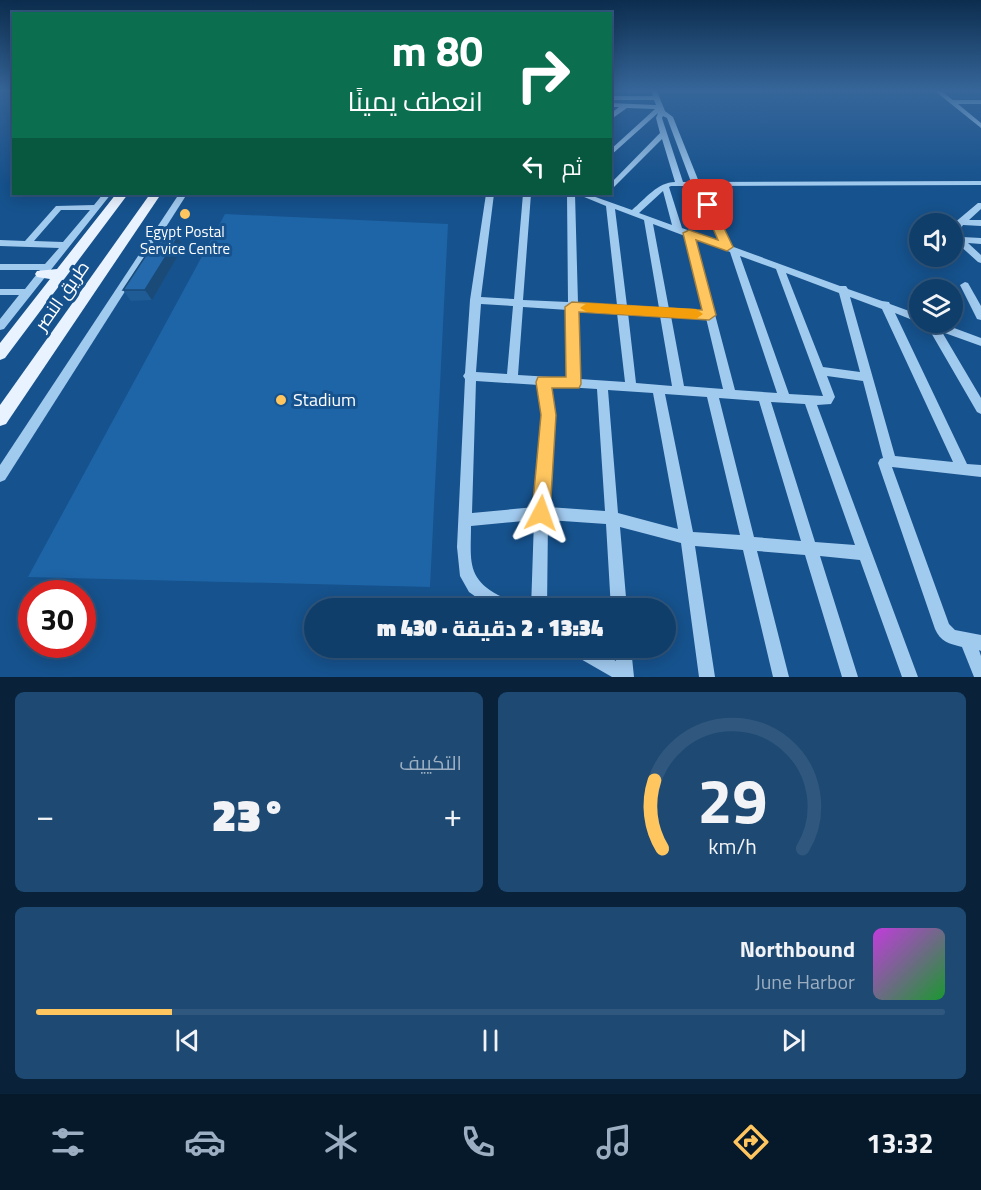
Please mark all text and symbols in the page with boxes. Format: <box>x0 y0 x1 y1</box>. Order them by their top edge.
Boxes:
text: 80 m <box>391 18 483 82</box>
icon: right <box>504 36 582 114</box>
text: انعطف يمينًا <box>347 80 483 121</box>
icon: left <box>517 150 550 183</box>
text: ثم <box>562 150 582 184</box>
pin <box>682 179 733 230</box>
icon: arrive <box>691 188 724 221</box>
marker: Egypt Postal Service Centre <box>178 207 192 221</box>
map controls <box>909 213 963 333</box>
button: sound <box>909 213 963 267</box>
place label: Egypt Postal Service Centre <box>140 220 230 260</box>
street label: طريق النصر <box>27 255 96 337</box>
button: layers <box>909 279 963 333</box>
place label: Stadium <box>293 386 356 413</box>
marker: Stadium <box>274 393 288 407</box>
position arrow <box>509 481 573 545</box>
speed limit sign: 30 <box>18 580 96 658</box>
text: 13:34 · 2 دقيقة · 430 m <box>377 611 603 645</box>
text: التكييف <box>399 747 462 778</box>
text: 29 <box>697 752 767 847</box>
text: 23° <box>212 780 286 848</box>
text: − <box>36 790 54 840</box>
text: + <box>444 790 462 840</box>
text: km/h <box>708 830 756 862</box>
text: Northbound <box>740 932 855 966</box>
text: June Harbor <box>755 966 855 997</box>
icon: previous <box>171 1024 204 1057</box>
icon: pause <box>474 1024 507 1057</box>
icon: next <box>777 1024 810 1057</box>
icon: filters <box>47 1121 89 1163</box>
icon: car <box>184 1121 226 1163</box>
icon: climate <box>320 1121 362 1163</box>
icon: phone <box>457 1121 499 1163</box>
icon: music <box>593 1121 635 1163</box>
icon: directions <box>730 1121 772 1163</box>
text: 13:32 <box>866 1122 934 1163</box>

